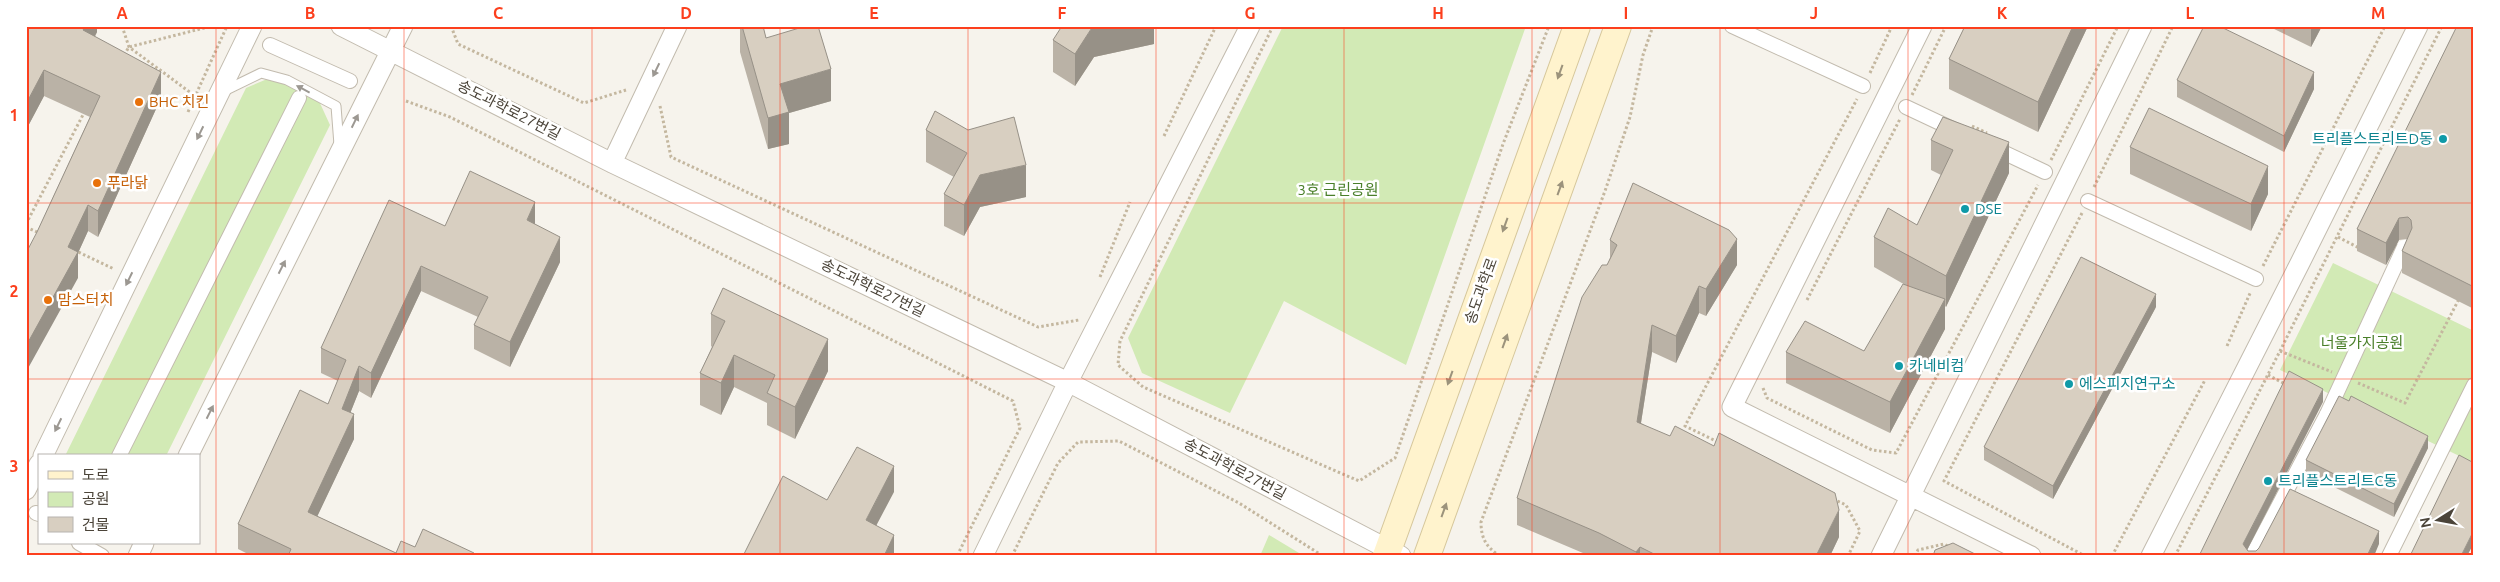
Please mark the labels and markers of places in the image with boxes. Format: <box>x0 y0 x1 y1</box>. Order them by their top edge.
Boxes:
place label: BHC 치킨 <box>149 93 209 110</box>
marker: BHC 치킨 <box>133 96 145 108</box>
place label: 트리플스트리트D동 <box>2312 130 2433 147</box>
marker: 트리플스트리트D동 <box>2437 133 2449 145</box>
place label: 푸라닭 <box>107 174 149 191</box>
marker: 푸라닭 <box>91 177 103 189</box>
place label: DSE <box>1975 200 2002 217</box>
marker: DSE <box>1959 203 1971 215</box>
place label: 맘스터치 <box>58 291 113 308</box>
marker: 맘스터치 <box>42 294 54 306</box>
place label: 카네비컴 <box>1909 357 1964 374</box>
marker: 카네비컴 <box>1893 360 1905 372</box>
place label: 에스피지연구소 <box>2079 375 2176 392</box>
marker: 에스피지연구소 <box>2063 378 2075 390</box>
place label: 트리플스트리트C동 <box>2278 472 2398 489</box>
marker: 트리플스트리트C동 <box>2262 475 2274 487</box>

